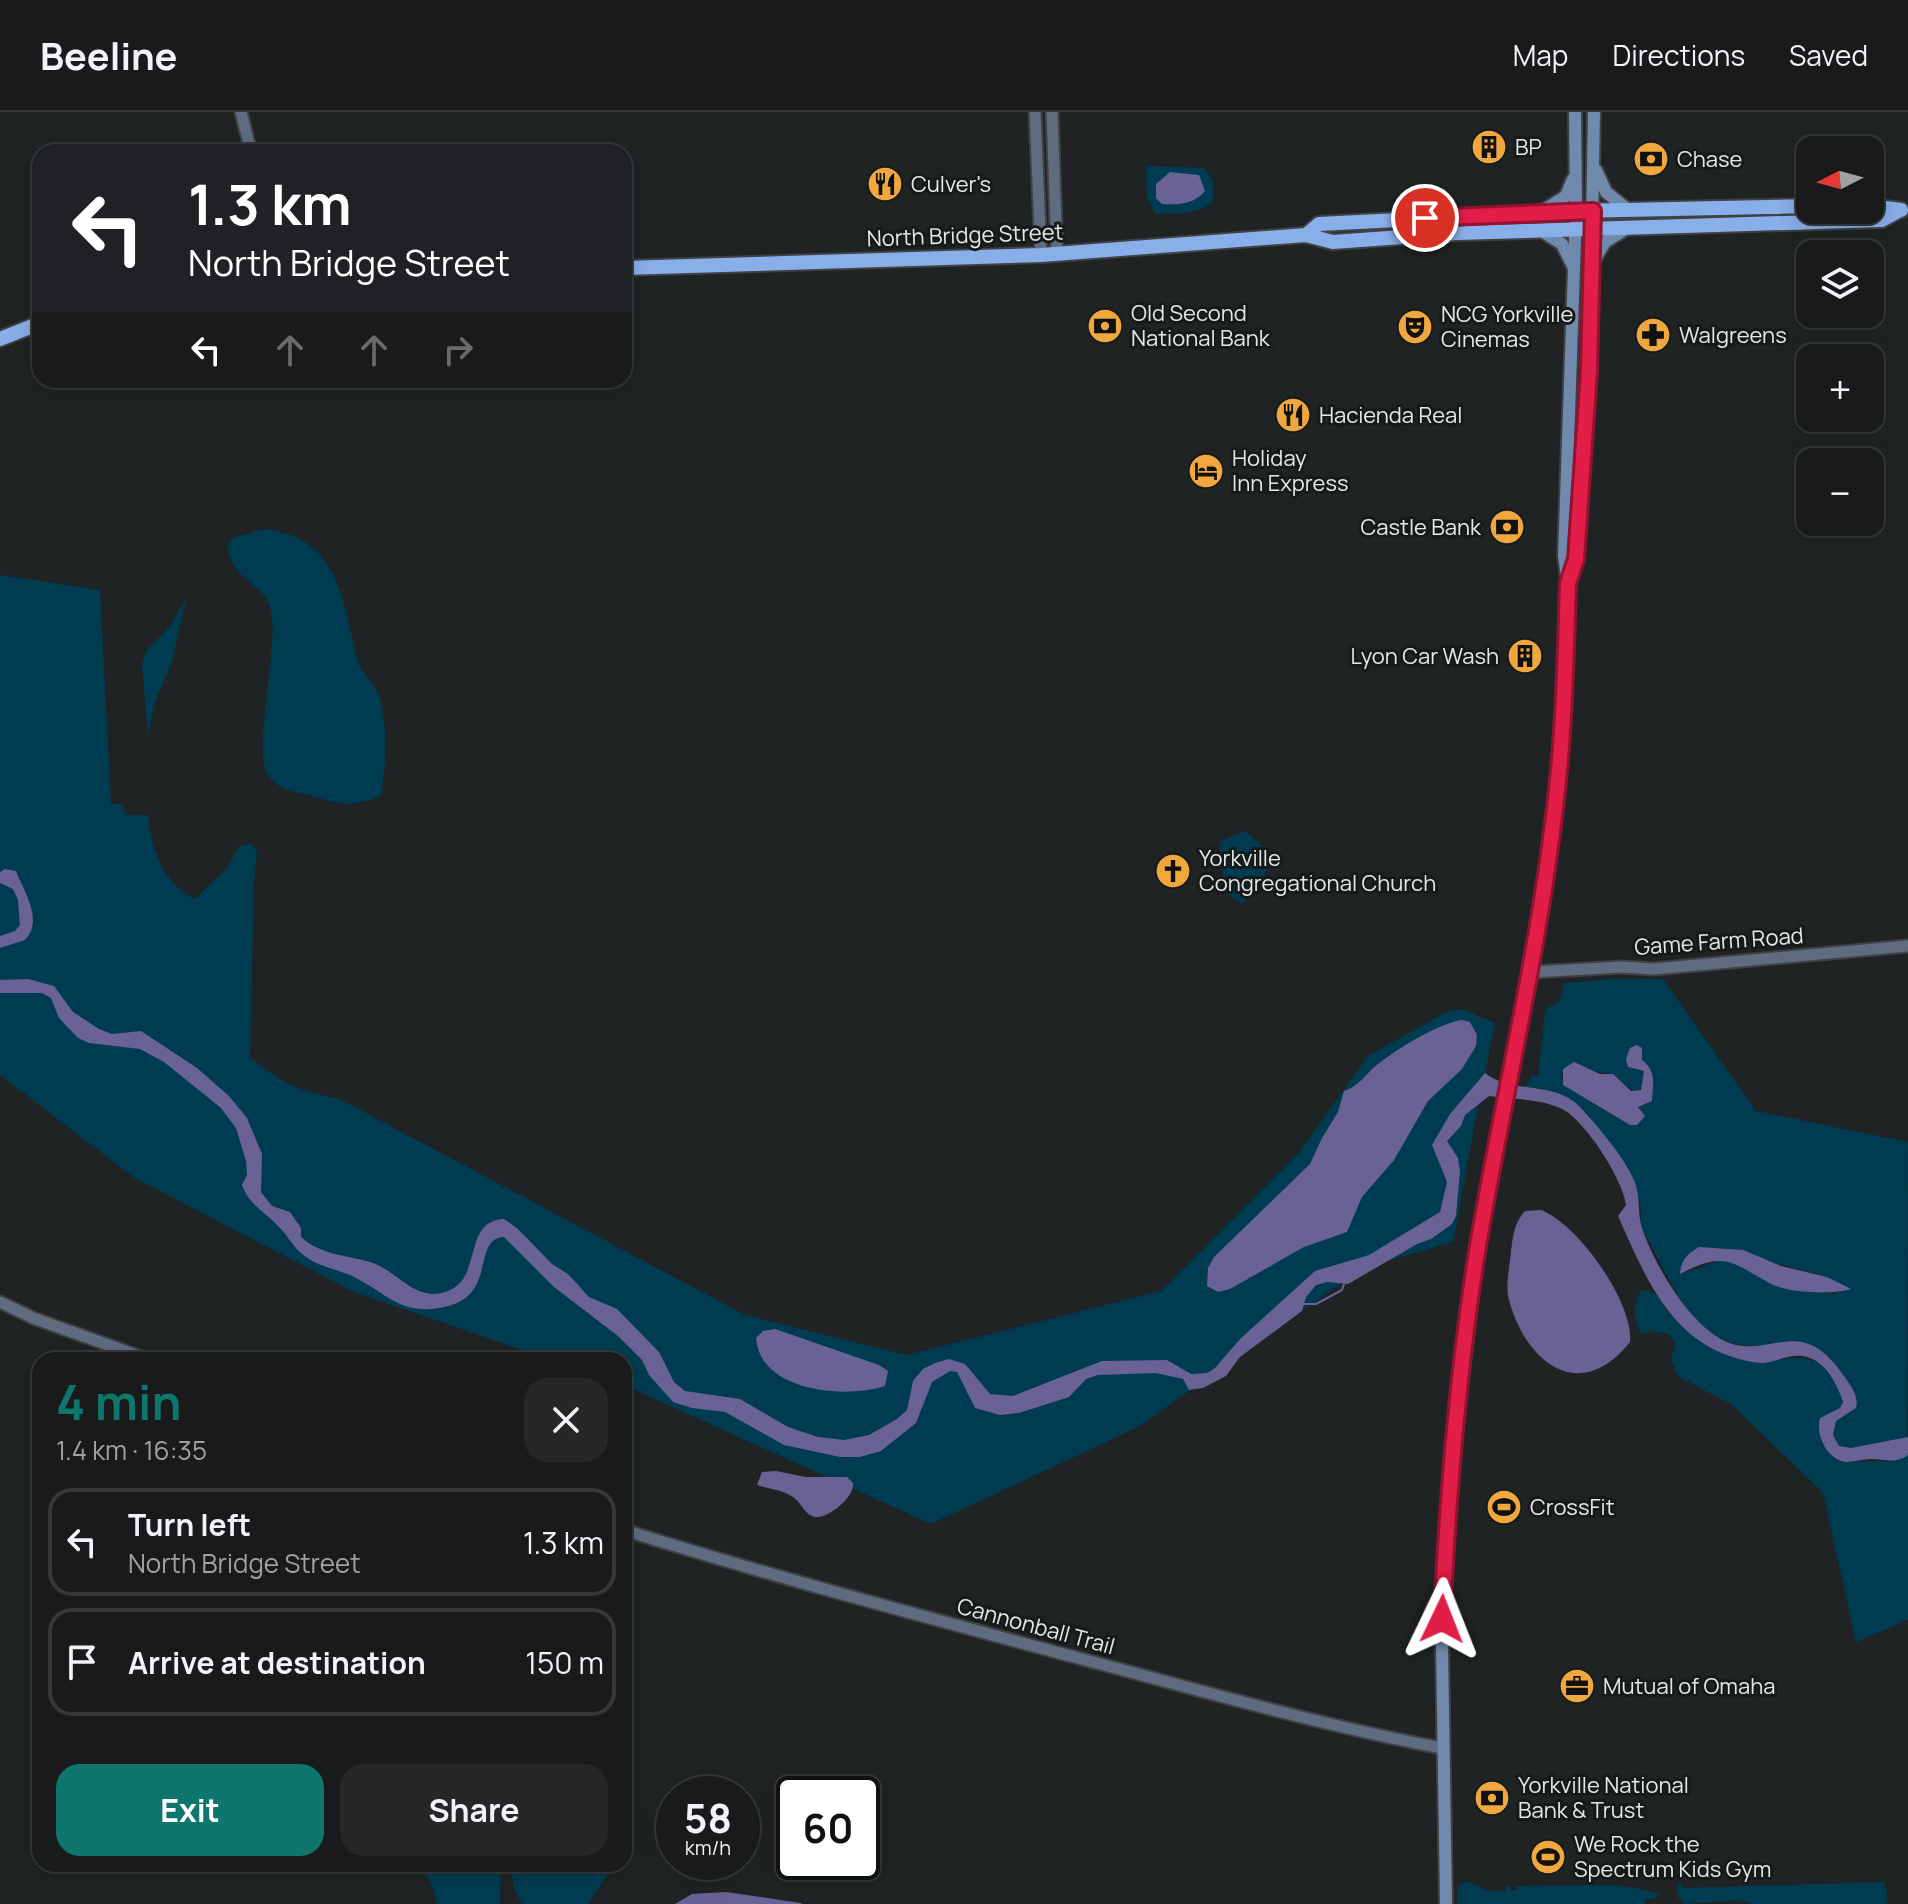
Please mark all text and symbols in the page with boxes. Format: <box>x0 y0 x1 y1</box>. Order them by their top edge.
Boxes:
text: Beeline <box>40 29 177 81</box>
text: Map <box>1513 36 1568 74</box>
text: Directions <box>1612 36 1745 74</box>
text: Saved <box>1789 36 1868 74</box>
building icon: BP <box>1470 128 1508 166</box>
place label: BP <box>1515 132 1542 162</box>
north arrow <box>1796 136 1884 224</box>
map controls <box>1796 136 1884 536</box>
bank icon: Chase <box>1632 140 1670 178</box>
place label: Chase <box>1677 144 1743 174</box>
text: 1.3 km <box>188 165 352 242</box>
restaurant icon: Culver's <box>866 165 904 203</box>
place label: Culver's <box>911 169 991 199</box>
icon: left <box>56 176 160 280</box>
pin <box>1391 184 1459 252</box>
icon: arrive <box>1403 196 1447 240</box>
street label: North Bridge Street <box>866 217 1064 253</box>
text: North Bridge Street <box>188 238 510 287</box>
button: layers <box>1796 240 1884 328</box>
place label: Old Second National Bank <box>1131 298 1271 353</box>
place label: NCG Yorkville Cinemas <box>1441 299 1574 354</box>
bank icon: Old Second National Bank <box>1086 307 1124 345</box>
theatre icon: NCG Yorkville Cinemas <box>1396 308 1434 346</box>
pharmacy icon: Walgreens <box>1634 316 1672 354</box>
place label: Walgreens <box>1679 320 1787 350</box>
icon: left <box>184 328 228 372</box>
icon: ahead <box>268 328 312 372</box>
icon: ahead <box>352 328 396 372</box>
icon: right <box>436 328 480 372</box>
button: + <box>1796 344 1884 432</box>
restaurant icon: Hacienda Real <box>1274 396 1312 434</box>
place label: Hacienda Real <box>1319 400 1462 430</box>
place label: Holiday Inn Express <box>1232 443 1349 498</box>
button: − <box>1796 448 1884 536</box>
hotel icon: Holiday Inn Express <box>1187 452 1225 490</box>
bank icon: Castle Bank <box>1488 508 1526 546</box>
place label: Castle Bank <box>1361 512 1482 542</box>
building icon: Lyon Car Wash <box>1506 637 1544 675</box>
place label: Lyon Car Wash <box>1351 641 1499 671</box>
place label: Yorkville Congregational Church <box>1199 843 1436 898</box>
church icon: Yorkville Congregational Church <box>1154 852 1192 890</box>
street label: Game Farm Road <box>1633 920 1805 962</box>
text: 4 min <box>56 1369 181 1434</box>
button: close <box>524 1378 608 1462</box>
text: 1.4 km · 16:35 <box>56 1432 207 1468</box>
sports icon: CrossFit <box>1485 1488 1523 1526</box>
place label: CrossFit <box>1530 1492 1615 1522</box>
text: Turn left <box>128 1504 251 1545</box>
icon: left <box>60 1520 104 1564</box>
text: 1.3 km <box>523 1522 604 1563</box>
text: North Bridge Street <box>128 1545 361 1581</box>
position arrow <box>1400 1577 1484 1661</box>
street label: Cannonball Trail <box>954 1591 1118 1661</box>
icon: arrive <box>60 1640 104 1684</box>
text: Arrive at destination <box>128 1642 426 1683</box>
text: 150 m <box>525 1642 604 1683</box>
office icon: Mutual of Omaha <box>1558 1667 1596 1705</box>
place label: Mutual of Omaha <box>1603 1671 1776 1701</box>
button: Exit <box>56 1764 324 1856</box>
button: Share <box>340 1764 608 1856</box>
place label: Yorkville National Bank & Trust <box>1518 1770 1689 1825</box>
speed limit sign: 60 <box>776 1776 880 1880</box>
bank icon: Yorkville National Bank & Trust <box>1473 1779 1511 1817</box>
text: 58 <box>684 1790 732 1845</box>
place label: We Rock the Spectrum Kids Gym <box>1574 1829 1771 1884</box>
text: km/h <box>685 1834 731 1861</box>
sports icon: We Rock the Spectrum Kids Gym <box>1529 1838 1567 1876</box>

